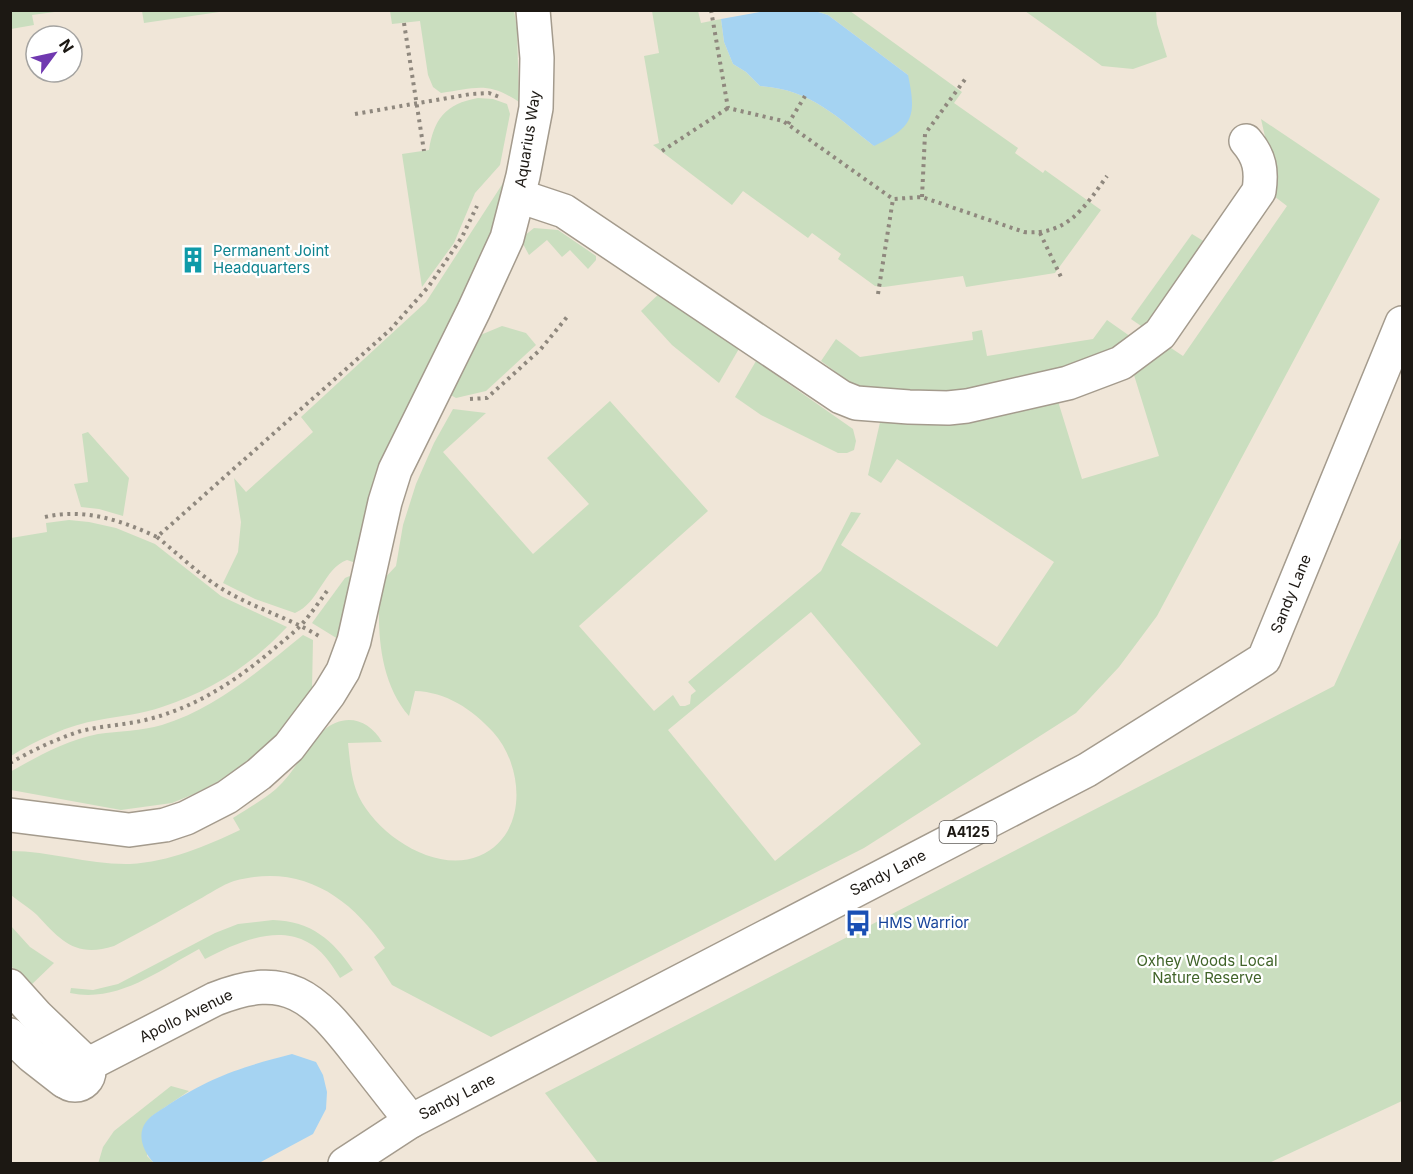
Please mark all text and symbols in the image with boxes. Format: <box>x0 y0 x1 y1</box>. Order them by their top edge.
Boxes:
north arrow <box>24 24 84 84</box>
text: N <box>55 35 78 56</box>
street label: Aquarius Way <box>510 88 545 189</box>
place label: Permanent Joint Headquarters <box>213 241 329 277</box>
building icon: Permanent Joint Headquarters <box>178 245 208 275</box>
street label: Sandy Lane <box>1266 552 1315 636</box>
road number: A4125 <box>940 821 996 843</box>
street label: Sandy Lane <box>846 845 929 900</box>
bus stop icon: HMS Warrior <box>843 908 873 938</box>
place label: HMS Warrior <box>878 913 969 932</box>
park label: Oxhey Woods Local Nature Reserve <box>1136 951 1278 987</box>
street label: Apollo Avenue <box>136 985 236 1046</box>
street label: Sandy Lane <box>415 1069 498 1124</box>

